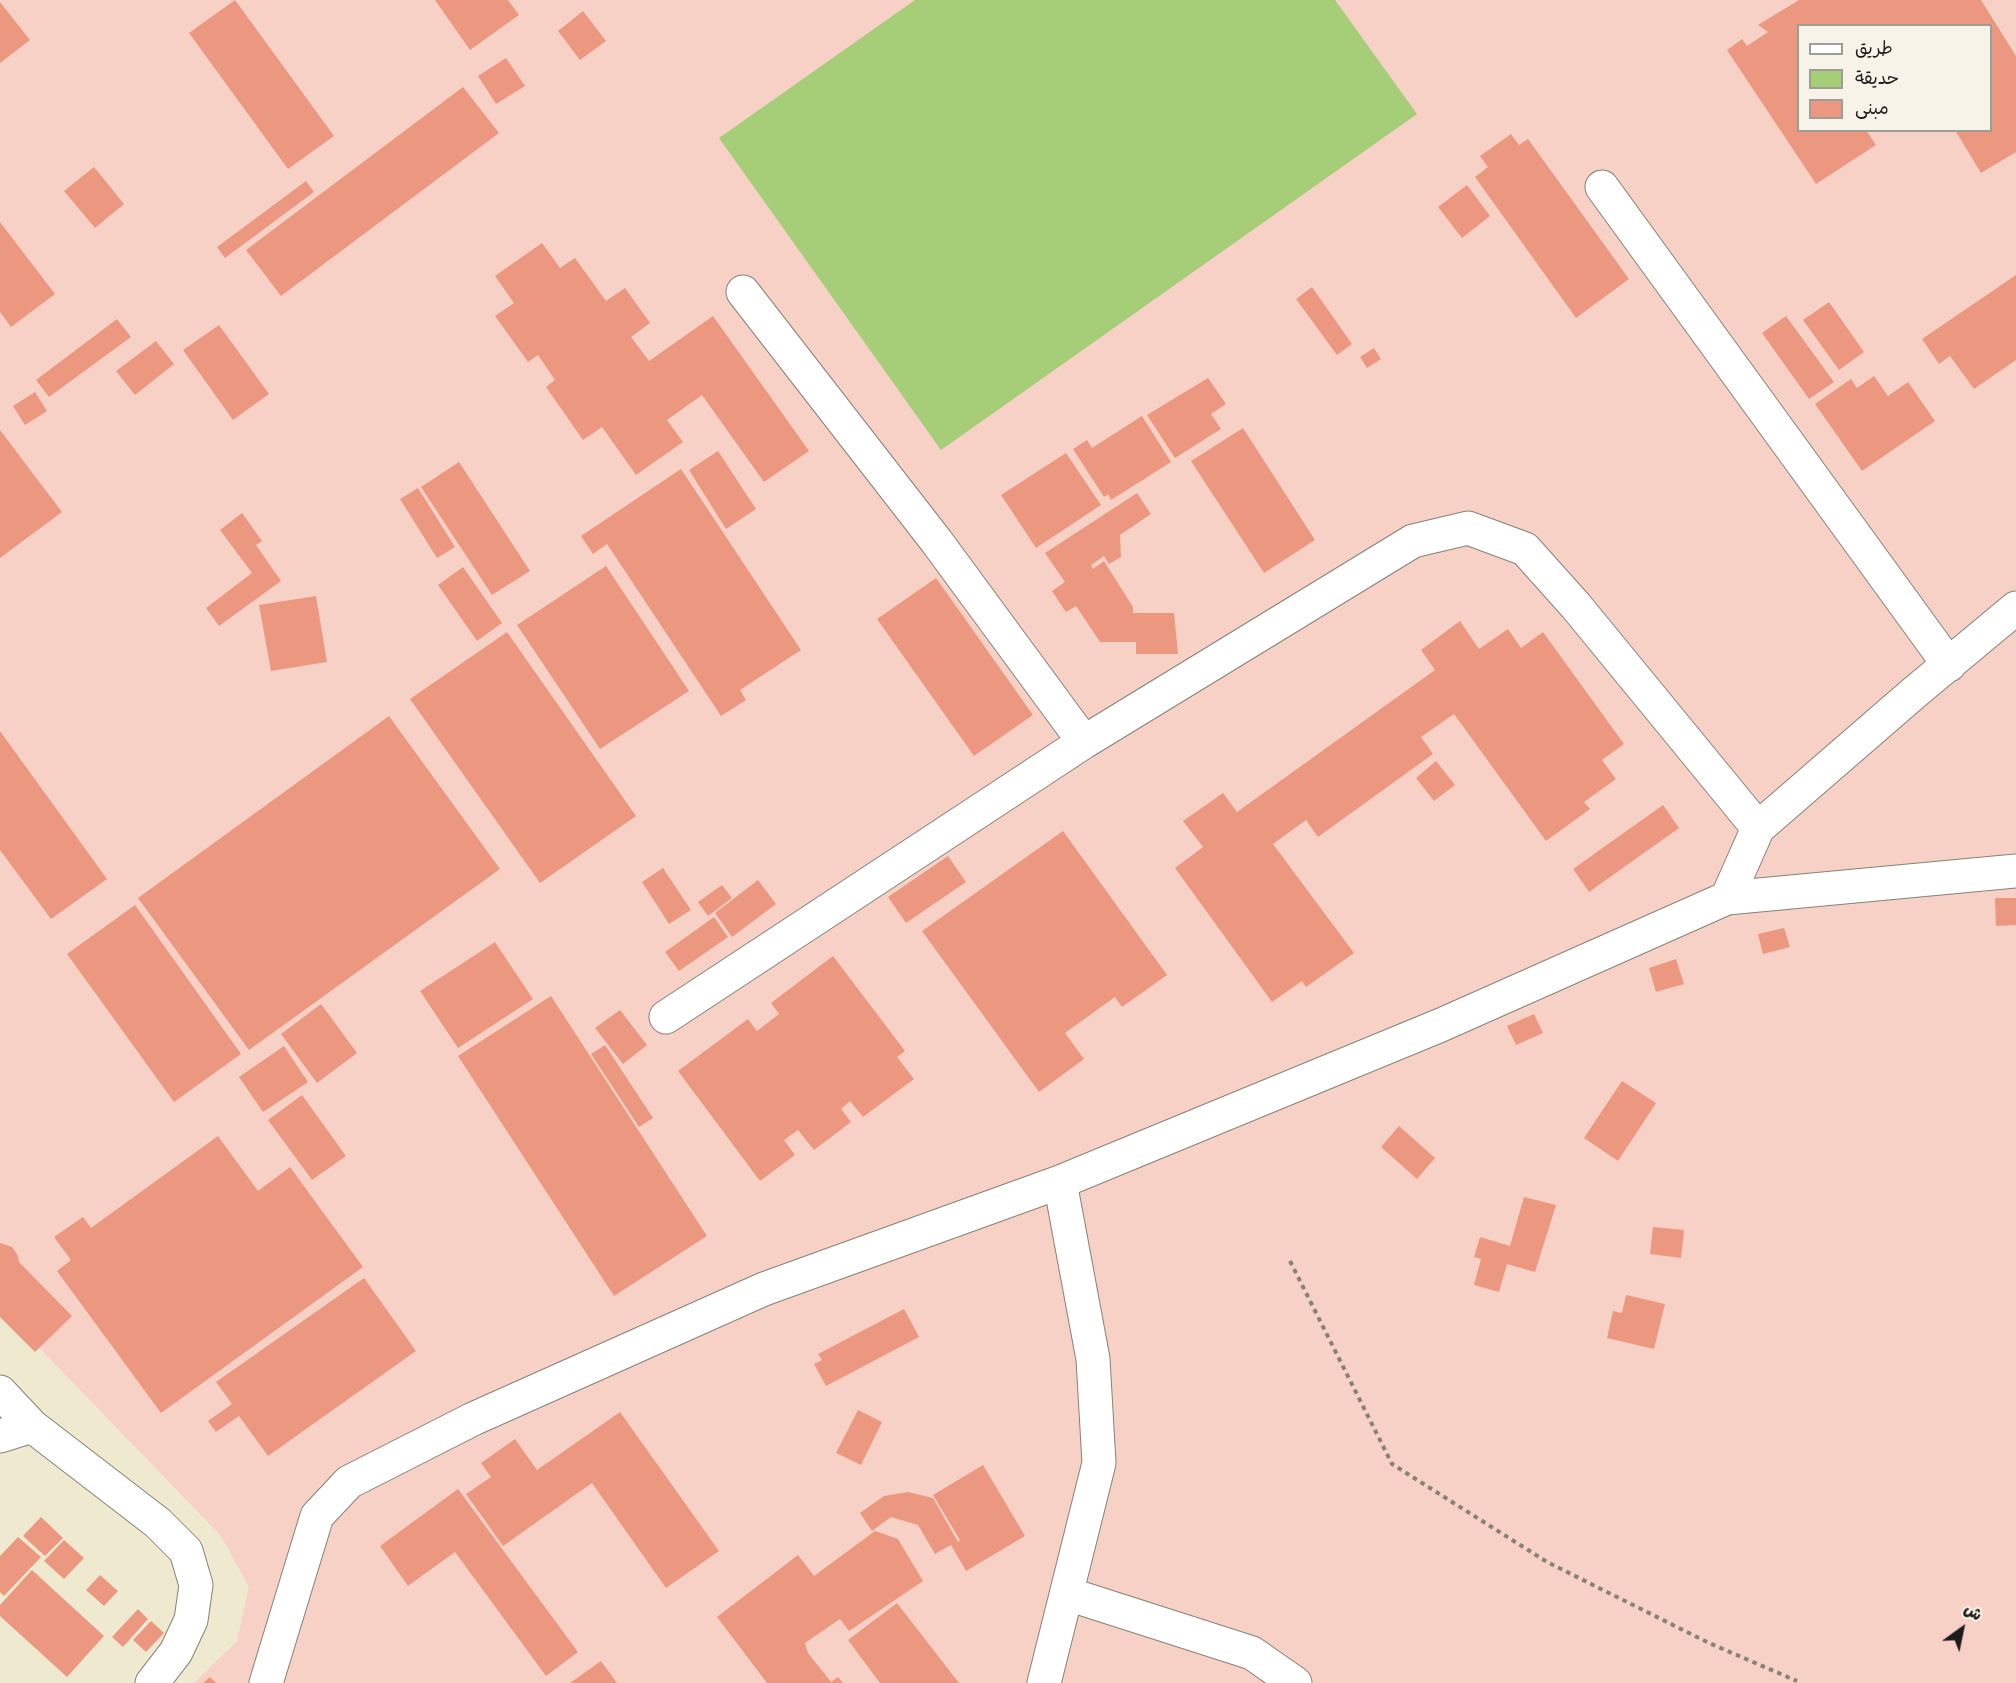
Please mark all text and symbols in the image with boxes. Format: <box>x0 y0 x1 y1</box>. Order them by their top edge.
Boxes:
legend <box>1797 24 1992 132</box>
text: طريق <box>1855 38 1893 63</box>
text: حديقة <box>1855 68 1899 93</box>
text: مبنى <box>1855 98 1889 123</box>
north arrow <box>1932 1599 1992 1659</box>
text: ش <box>1958 1599 1986 1628</box>

